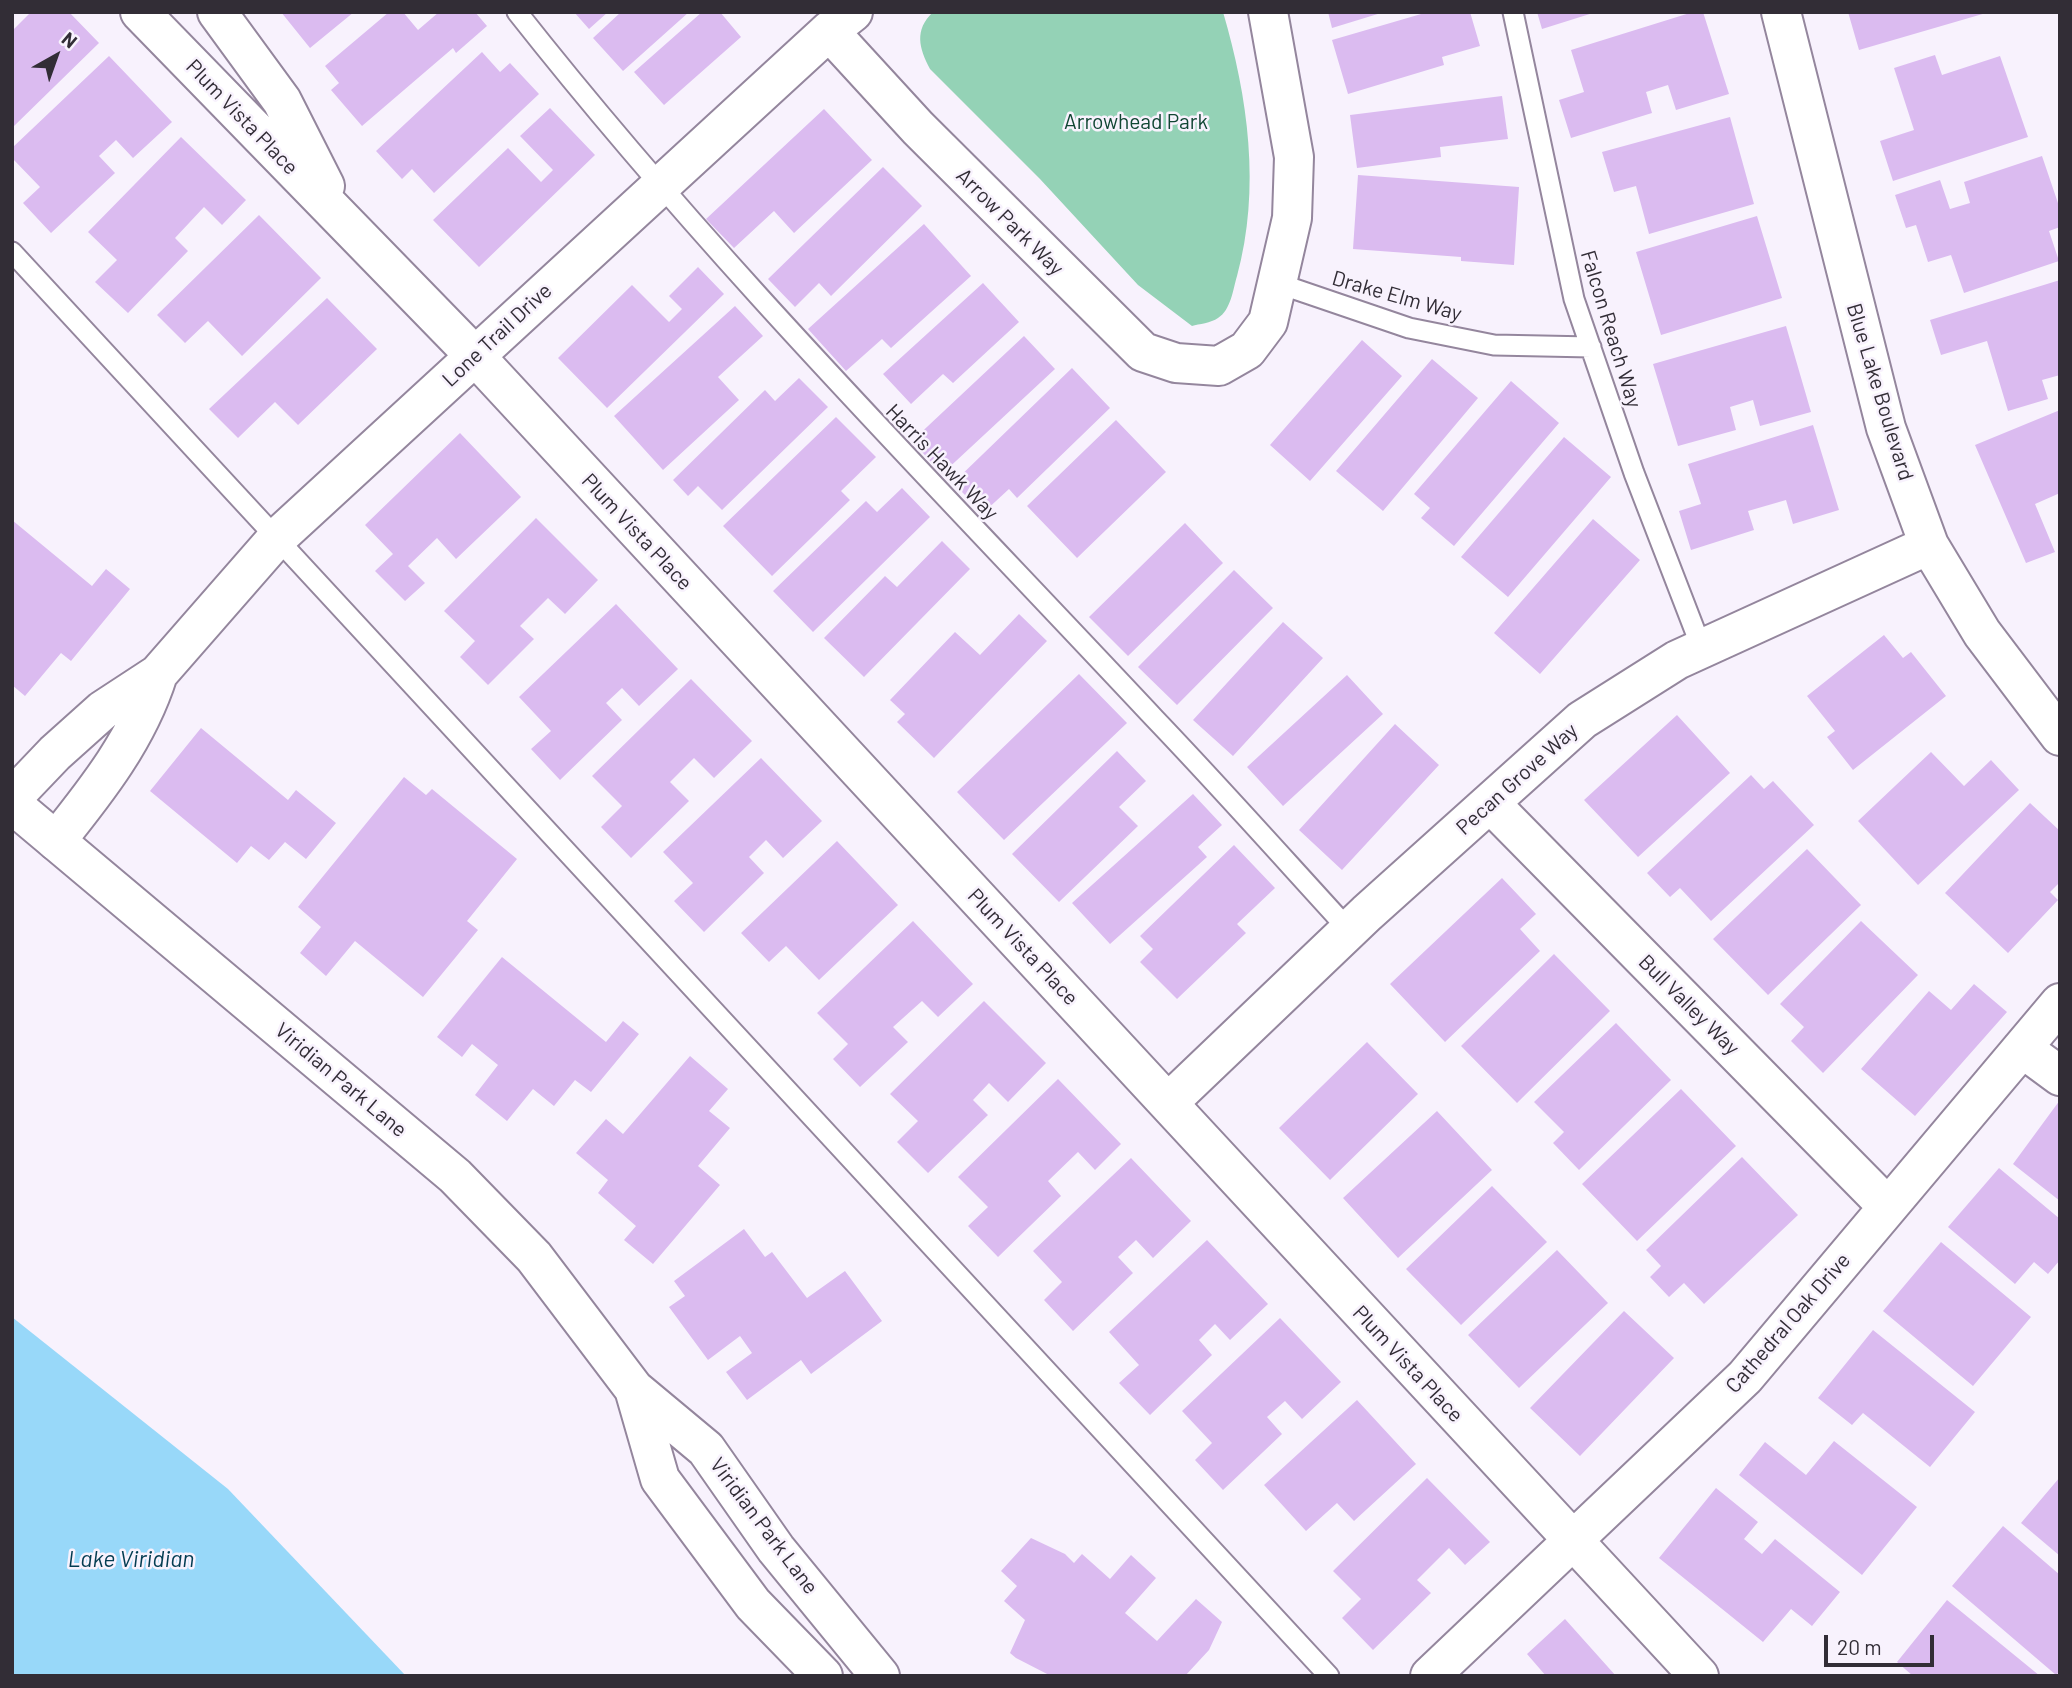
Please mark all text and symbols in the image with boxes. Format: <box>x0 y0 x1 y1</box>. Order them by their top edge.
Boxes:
north arrow <box>21 21 91 91</box>
text: N <box>58 27 82 52</box>
street label: Plum Vista Place <box>181 54 303 180</box>
park label: Arrowhead Park <box>1064 109 1208 135</box>
street label: Arrow Park Way <box>951 163 1069 281</box>
street label: Falcon Reach Way <box>1575 247 1647 411</box>
street label: Drake Elm Way <box>1329 265 1465 327</box>
street label: Lone Trail Drive <box>437 278 557 392</box>
street label: Blue Lake Boulevard <box>1841 300 1919 484</box>
street label: Harris Hawk Way <box>880 399 1004 525</box>
street label: Plum Vista Place <box>576 468 698 596</box>
street label: Pecan Grove Way <box>1451 718 1583 840</box>
street label: Plum Vista Place <box>962 883 1084 1011</box>
street label: Bull Valley Way <box>1633 949 1745 1061</box>
street label: Viridian Park Lane <box>270 1018 412 1142</box>
street label: Cathedral Oak Drive <box>1720 1248 1856 1398</box>
street label: Plum Vista Place <box>1347 1300 1469 1428</box>
street label: Viridian Park Lane <box>705 1453 823 1599</box>
water label: Lake Viridian <box>68 1545 194 1573</box>
scale bar <box>1827 1622 1937 1666</box>
text: 20 m <box>1837 1634 1882 1659</box>

